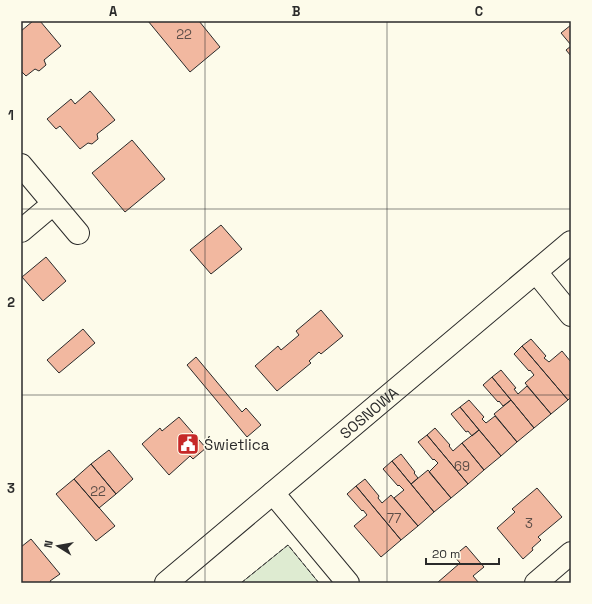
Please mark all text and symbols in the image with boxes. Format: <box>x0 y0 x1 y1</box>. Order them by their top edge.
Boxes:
text: A <box>109 3 118 20</box>
text: B <box>292 3 301 20</box>
text: C <box>475 3 483 20</box>
house number: 22 <box>176 26 192 43</box>
text: 1 <box>8 107 14 124</box>
text: 2 <box>7 294 15 311</box>
street label: SOSNOWA <box>336 382 402 442</box>
public building icon: Świetlica <box>175 431 201 457</box>
place label: Świetlica <box>204 435 270 454</box>
house number: 69 <box>454 458 470 475</box>
text: 3 <box>7 480 15 497</box>
house number: 22 <box>90 483 106 500</box>
house number: 77 <box>387 510 401 527</box>
house number: 3 <box>525 515 533 532</box>
north arrow <box>38 526 78 566</box>
text: N <box>41 539 56 549</box>
scale bar <box>426 540 499 566</box>
text: 20 m <box>432 546 460 562</box>

